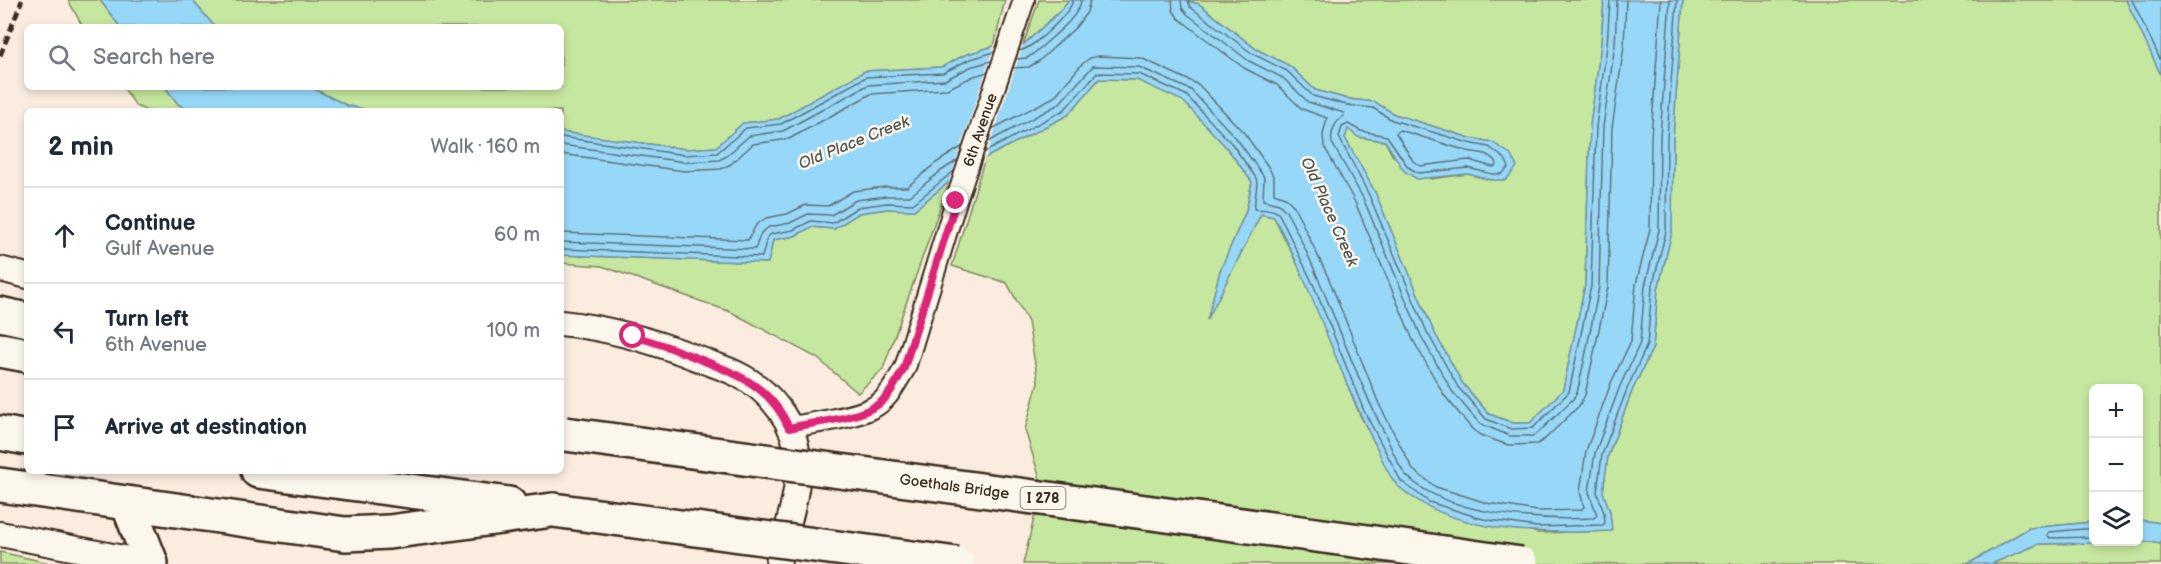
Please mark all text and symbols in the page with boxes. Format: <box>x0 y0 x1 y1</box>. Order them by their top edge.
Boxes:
search box <box>24 24 564 90</box>
icon: search <box>45 41 78 74</box>
text: Search here <box>93 44 215 71</box>
street label: 6th Avenue <box>959 90 1001 169</box>
water label: Old Place Creek <box>796 112 913 174</box>
text: 2 min <box>48 132 114 163</box>
text: Walk · 160 m <box>431 135 540 159</box>
water label: Old Place Creek <box>1296 154 1362 271</box>
route end <box>942 187 968 213</box>
text: Continue <box>105 210 195 237</box>
icon: ahead <box>48 219 81 252</box>
text: 60 m <box>494 223 540 247</box>
text: Gulf Avenue <box>105 237 214 261</box>
text: Turn left <box>105 306 189 333</box>
icon: left <box>48 315 81 348</box>
text: 100 m <box>487 319 540 343</box>
route start <box>619 322 645 348</box>
text: 6th Avenue <box>105 333 207 357</box>
map controls <box>2089 384 2143 546</box>
button: + <box>2089 384 2143 438</box>
icon: arrive <box>48 411 81 444</box>
text: Arrive at destination <box>105 414 307 441</box>
button: − <box>2089 438 2143 492</box>
street label: Goethals Bridge <box>899 470 1011 503</box>
road number: I 278 <box>1020 487 1066 509</box>
button: layers <box>2089 492 2143 546</box>

